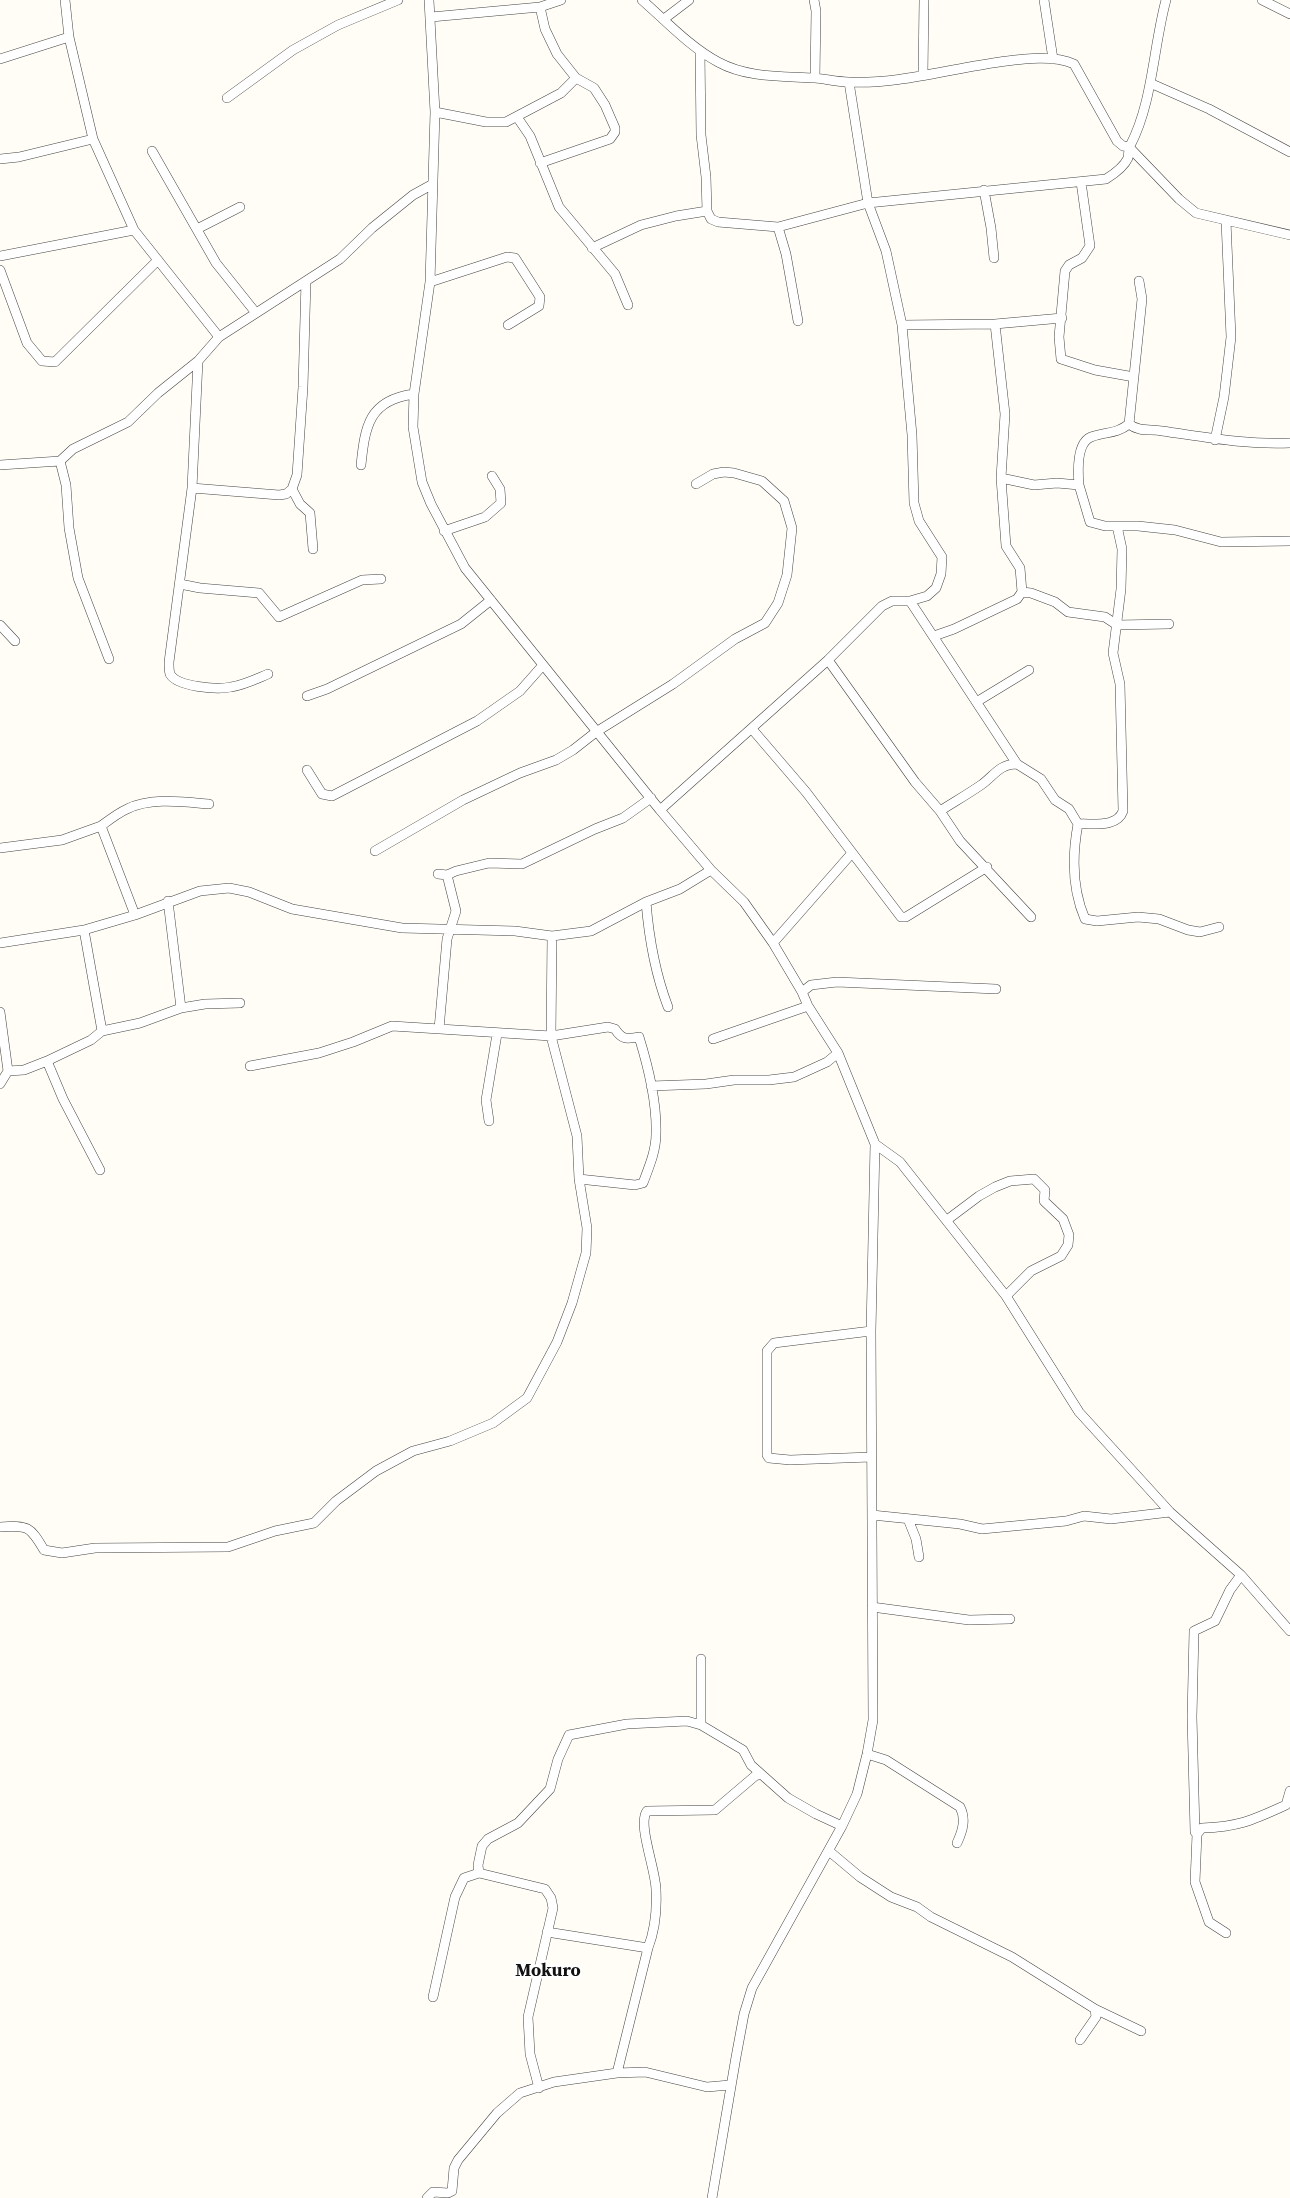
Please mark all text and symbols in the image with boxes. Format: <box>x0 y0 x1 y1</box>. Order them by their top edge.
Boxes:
district label: Mokuro <box>515 1960 581 1982</box>

